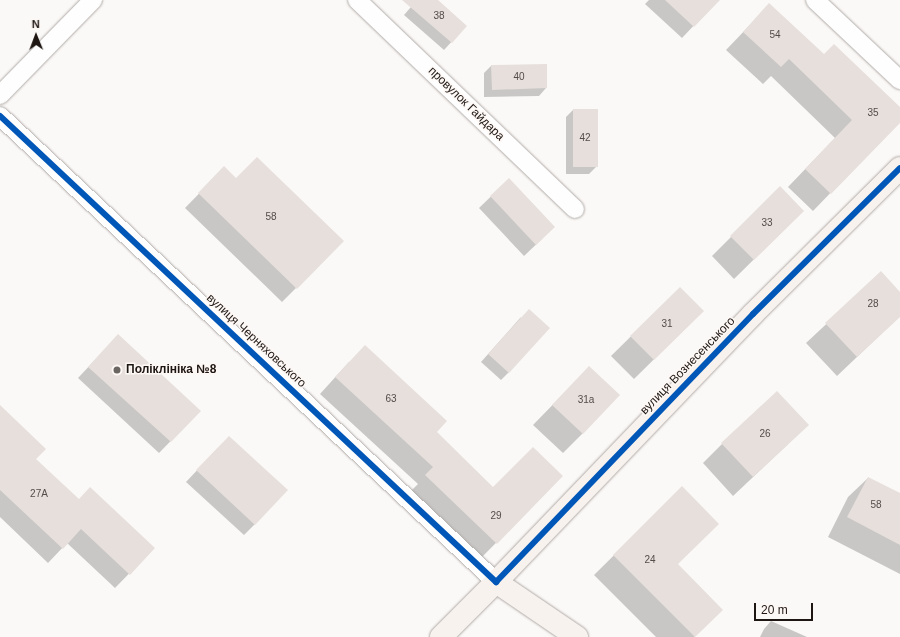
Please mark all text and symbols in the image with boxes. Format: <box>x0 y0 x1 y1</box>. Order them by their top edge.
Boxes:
house number: 38 <box>433 10 445 22</box>
north arrow <box>16 16 56 56</box>
text: N <box>32 18 40 30</box>
house number: 54 <box>769 29 781 41</box>
street label: провулок Гайдара <box>425 64 507 144</box>
house number: 40 <box>513 71 525 83</box>
house number: 35 <box>867 107 879 119</box>
house number: 42 <box>579 132 591 144</box>
house number: 58 <box>265 211 277 223</box>
house number: 33 <box>761 217 773 229</box>
street label: вулиця Черняховського <box>203 291 309 391</box>
house number: 28 <box>867 298 879 310</box>
street label: вулиця Вознесенського <box>638 314 738 418</box>
house number: 31 <box>661 318 673 330</box>
place label: Поліклініка №8 <box>126 363 216 377</box>
marker: Поліклініка №8 <box>111 364 123 376</box>
house number: 63 <box>385 393 397 405</box>
house number: 31а <box>578 394 594 406</box>
house number: 26 <box>759 428 771 440</box>
house number: 27А <box>30 488 48 500</box>
house number: 58 <box>870 499 882 511</box>
house number: 29 <box>490 510 502 522</box>
house number: 24 <box>644 554 656 566</box>
scale bar <box>756 595 815 621</box>
text: 20 m <box>761 603 788 617</box>

